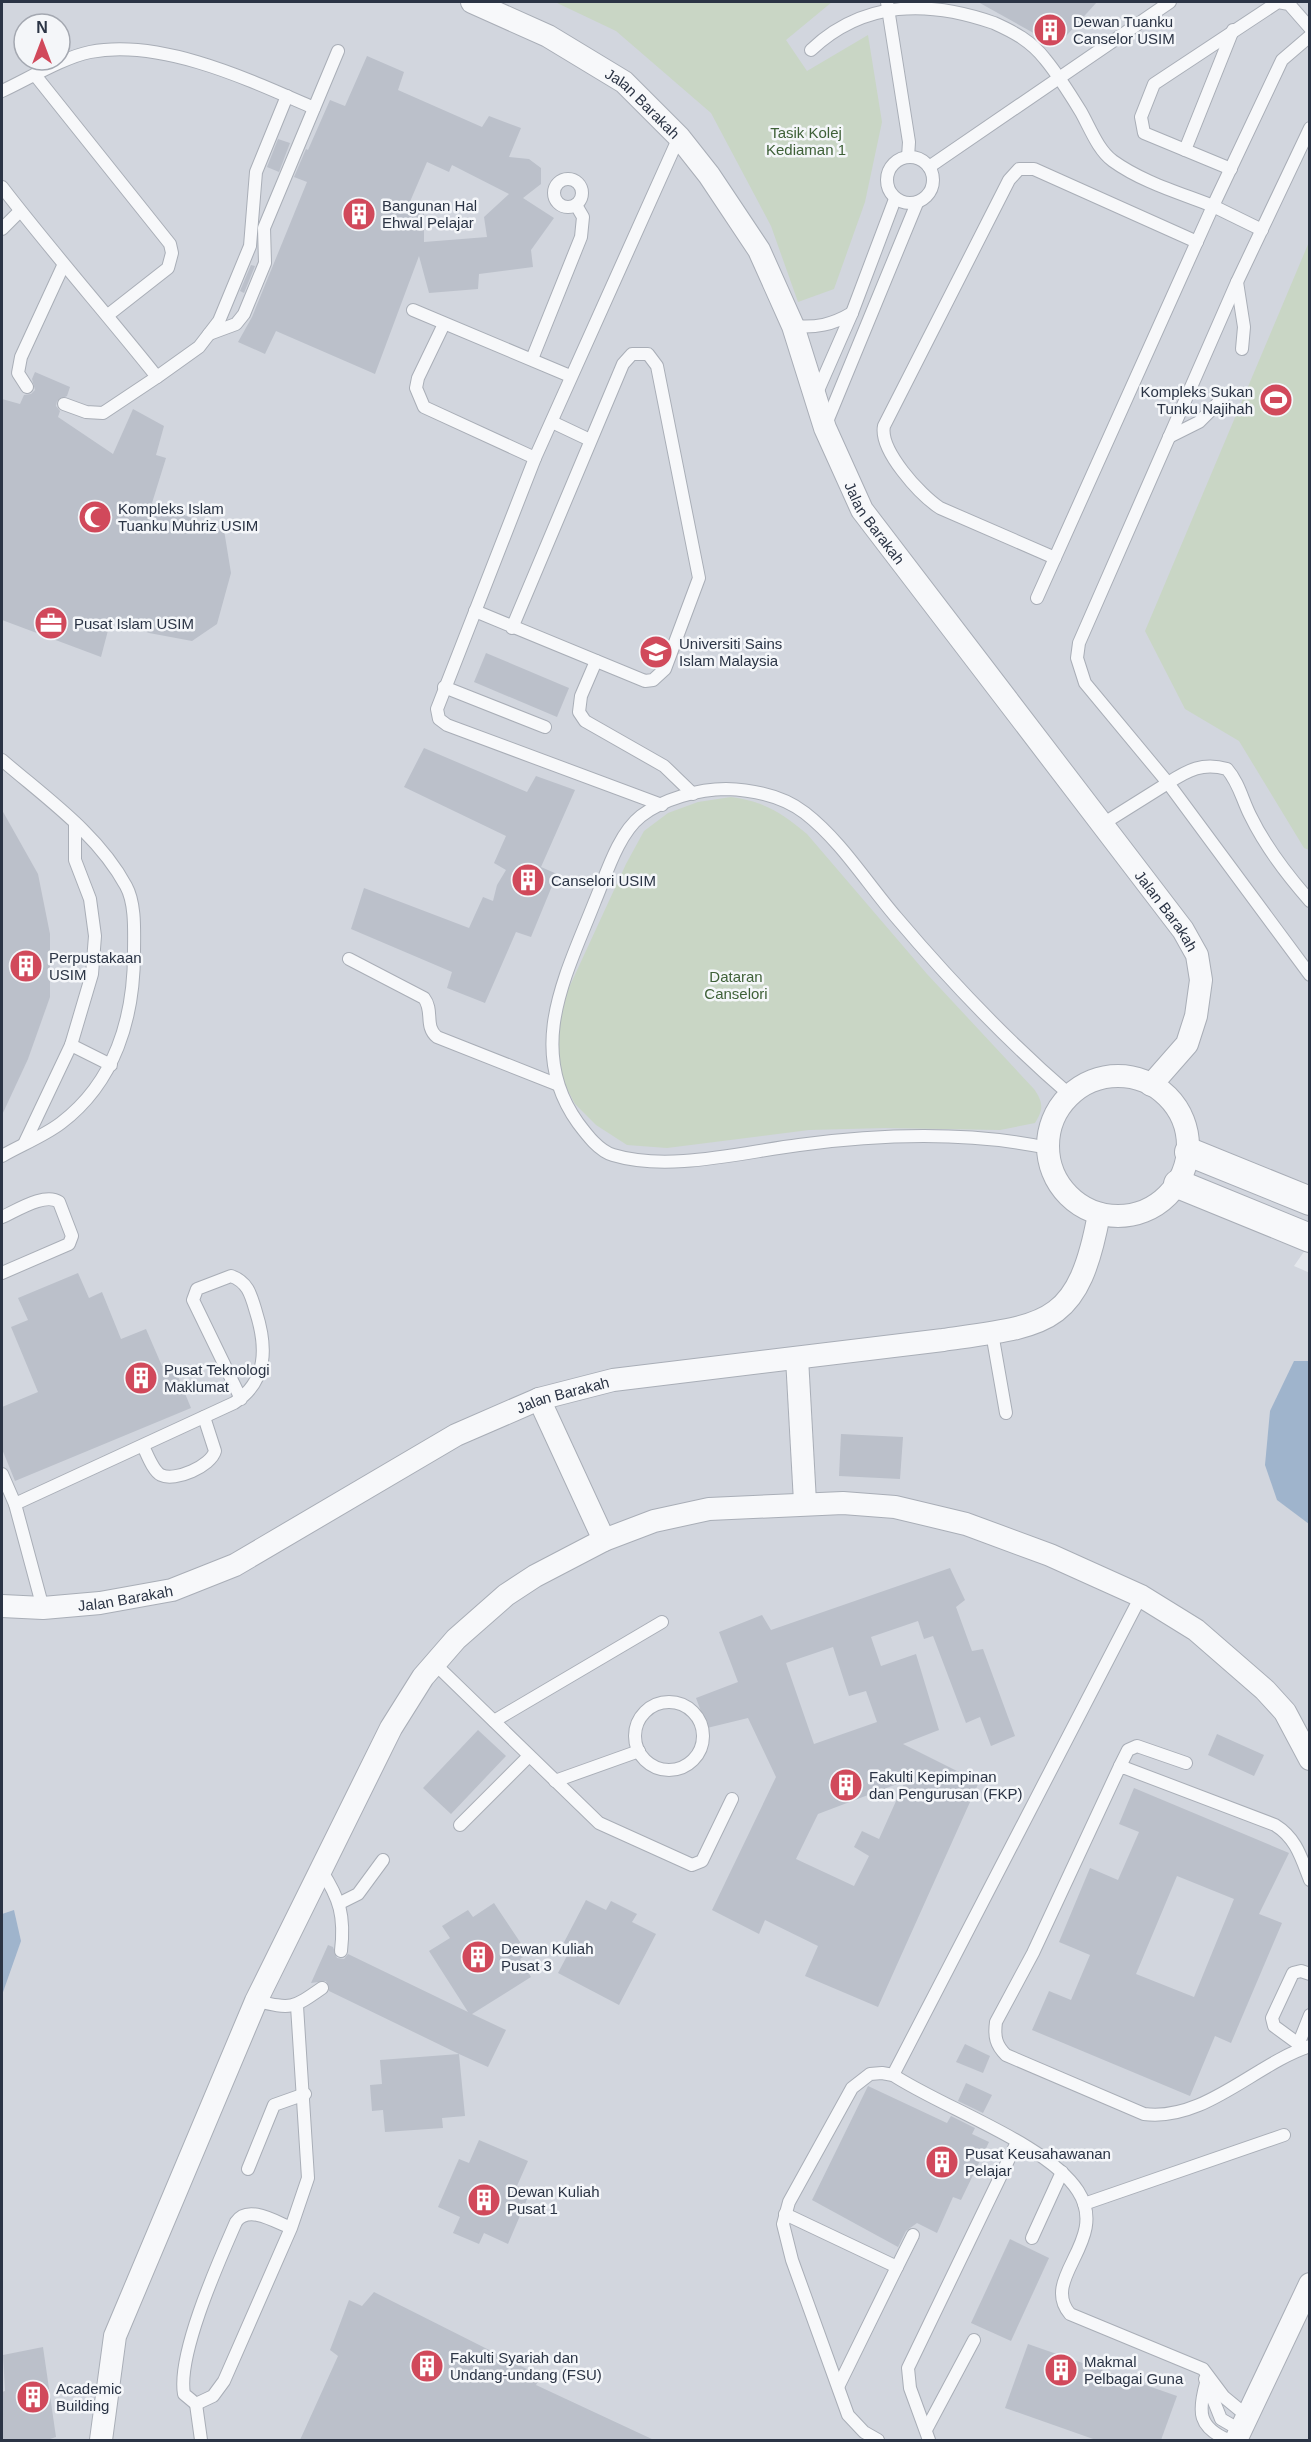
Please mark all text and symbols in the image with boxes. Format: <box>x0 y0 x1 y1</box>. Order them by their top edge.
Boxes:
north arrow <box>12 12 72 72</box>
building icon: Dewan Tuanku Canselor USIM <box>1032 12 1068 48</box>
place label: Dewan Tuanku Canselor USIM <box>1073 13 1175 47</box>
text: N <box>36 19 48 36</box>
street label: Jalan Barakah <box>602 64 684 142</box>
park label: Tasik Kolej Kediaman 1 <box>766 124 846 158</box>
building icon: Bangunan Hal Ehwal Pelajar <box>341 196 377 232</box>
place label: Bangunan Hal Ehwal Pelajar <box>382 197 477 231</box>
sports icon: Kompleks Sukan Tunku Najihah <box>1258 382 1294 418</box>
place label: Kompleks Sukan Tunku Najihah <box>1140 383 1253 417</box>
street label: Jalan Barakah <box>842 479 908 567</box>
mosque icon: Kompleks Islam Tuanku Muhriz USIM <box>77 499 113 535</box>
place label: Kompleks Islam Tuanku Muhriz USIM <box>118 500 258 534</box>
office icon: Pusat Islam USIM <box>33 605 69 641</box>
place label: Pusat Islam USIM <box>74 615 194 632</box>
school or university icon: Universiti Sains Islam Malaysia <box>638 634 674 670</box>
place label: Universiti Sains Islam Malaysia <box>679 635 782 669</box>
building icon: Canselori USIM <box>510 862 546 898</box>
street label: Jalan Barakah <box>1132 867 1202 954</box>
place label: Canselori USIM <box>551 872 656 889</box>
building icon: Perpustakaan USIM <box>8 948 44 984</box>
place label: Perpustakaan USIM <box>49 949 142 983</box>
park label: Dataran Canselori <box>704 968 768 1002</box>
building icon: Pusat Teknologi Maklumat <box>123 1360 159 1396</box>
place label: Pusat Teknologi Maklumat <box>164 1361 270 1395</box>
street label: Jalan Barakah <box>514 1373 611 1416</box>
street label: Jalan Barakah <box>77 1582 174 1613</box>
building icon: Fakulti Kepimpinan dan Pengurusan (FKP) <box>828 1767 864 1803</box>
place label: Fakulti Kepimpinan dan Pengurusan (FKP) <box>869 1768 1022 1802</box>
building icon: Dewan Kuliah Pusat 3 <box>460 1939 496 1975</box>
place label: Dewan Kuliah Pusat 3 <box>501 1940 594 1974</box>
building icon: Pusat Keusahawanan Pelajar <box>924 2144 960 2180</box>
place label: Pusat Keusahawanan Pelajar <box>965 2145 1111 2179</box>
building icon: Dewan Kuliah Pusat 1 <box>466 2182 502 2218</box>
place label: Dewan Kuliah Pusat 1 <box>507 2183 600 2217</box>
building icon: Fakulti Syariah dan Undang-undang (FSU) <box>409 2348 445 2384</box>
place label: Fakulti Syariah dan Undang-undang (FSU) <box>450 2349 602 2383</box>
building icon: Makmal Pelbagai Guna <box>1043 2352 1079 2388</box>
place label: Makmal Pelbagai Guna <box>1084 2353 1184 2387</box>
building icon: Academic Building <box>15 2379 51 2415</box>
place label: Academic Building <box>56 2380 122 2414</box>

